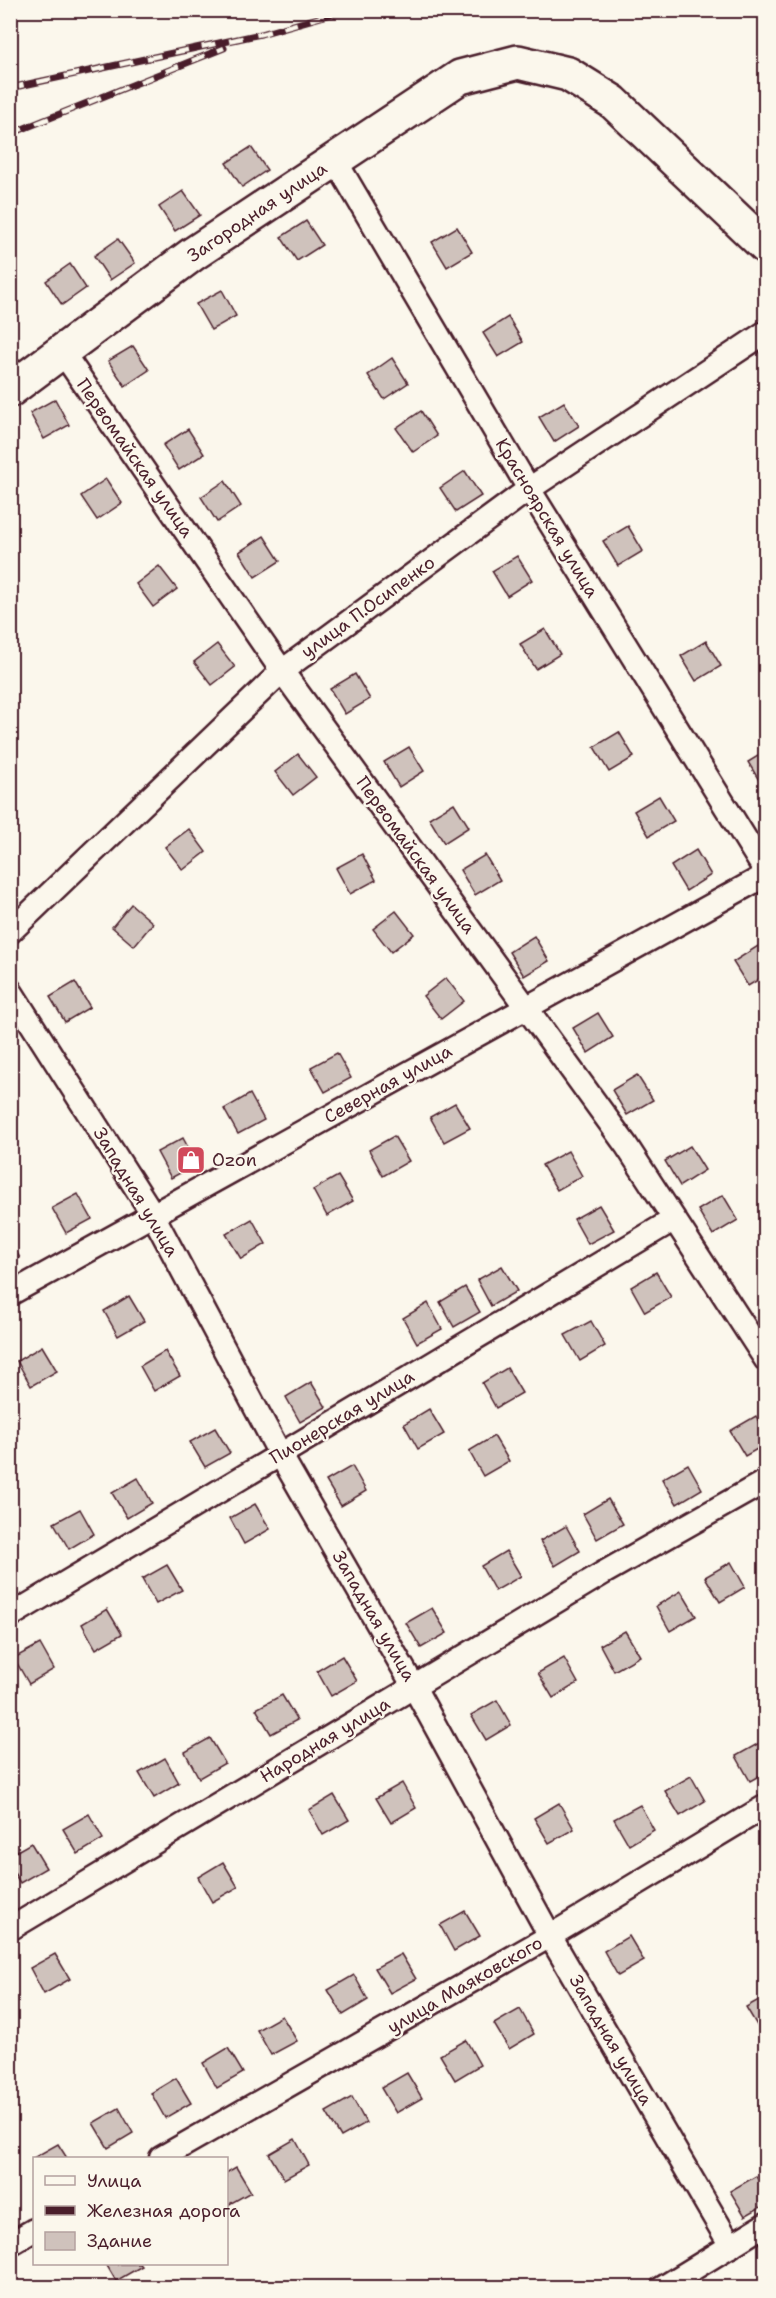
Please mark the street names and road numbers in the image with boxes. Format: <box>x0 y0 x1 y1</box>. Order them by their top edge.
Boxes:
street label: Загородная улица <box>182 156 332 268</box>
street label: Первомайская улица <box>71 374 199 542</box>
street label: Красноярская улица <box>490 434 604 602</box>
street label: улица П.Осипенко <box>296 550 440 664</box>
street label: Первомайская улица <box>351 772 481 938</box>
street label: Северная улица <box>320 1039 456 1129</box>
street label: Западная улица <box>88 1123 184 1261</box>
street label: Пионерская улица <box>265 1364 419 1470</box>
street label: Западная улица <box>327 1546 421 1686</box>
street label: Народная улица <box>255 1692 395 1788</box>
street label: улица Маяковского <box>383 1931 547 2039</box>
street label: Западная улица <box>564 1970 658 2110</box>

